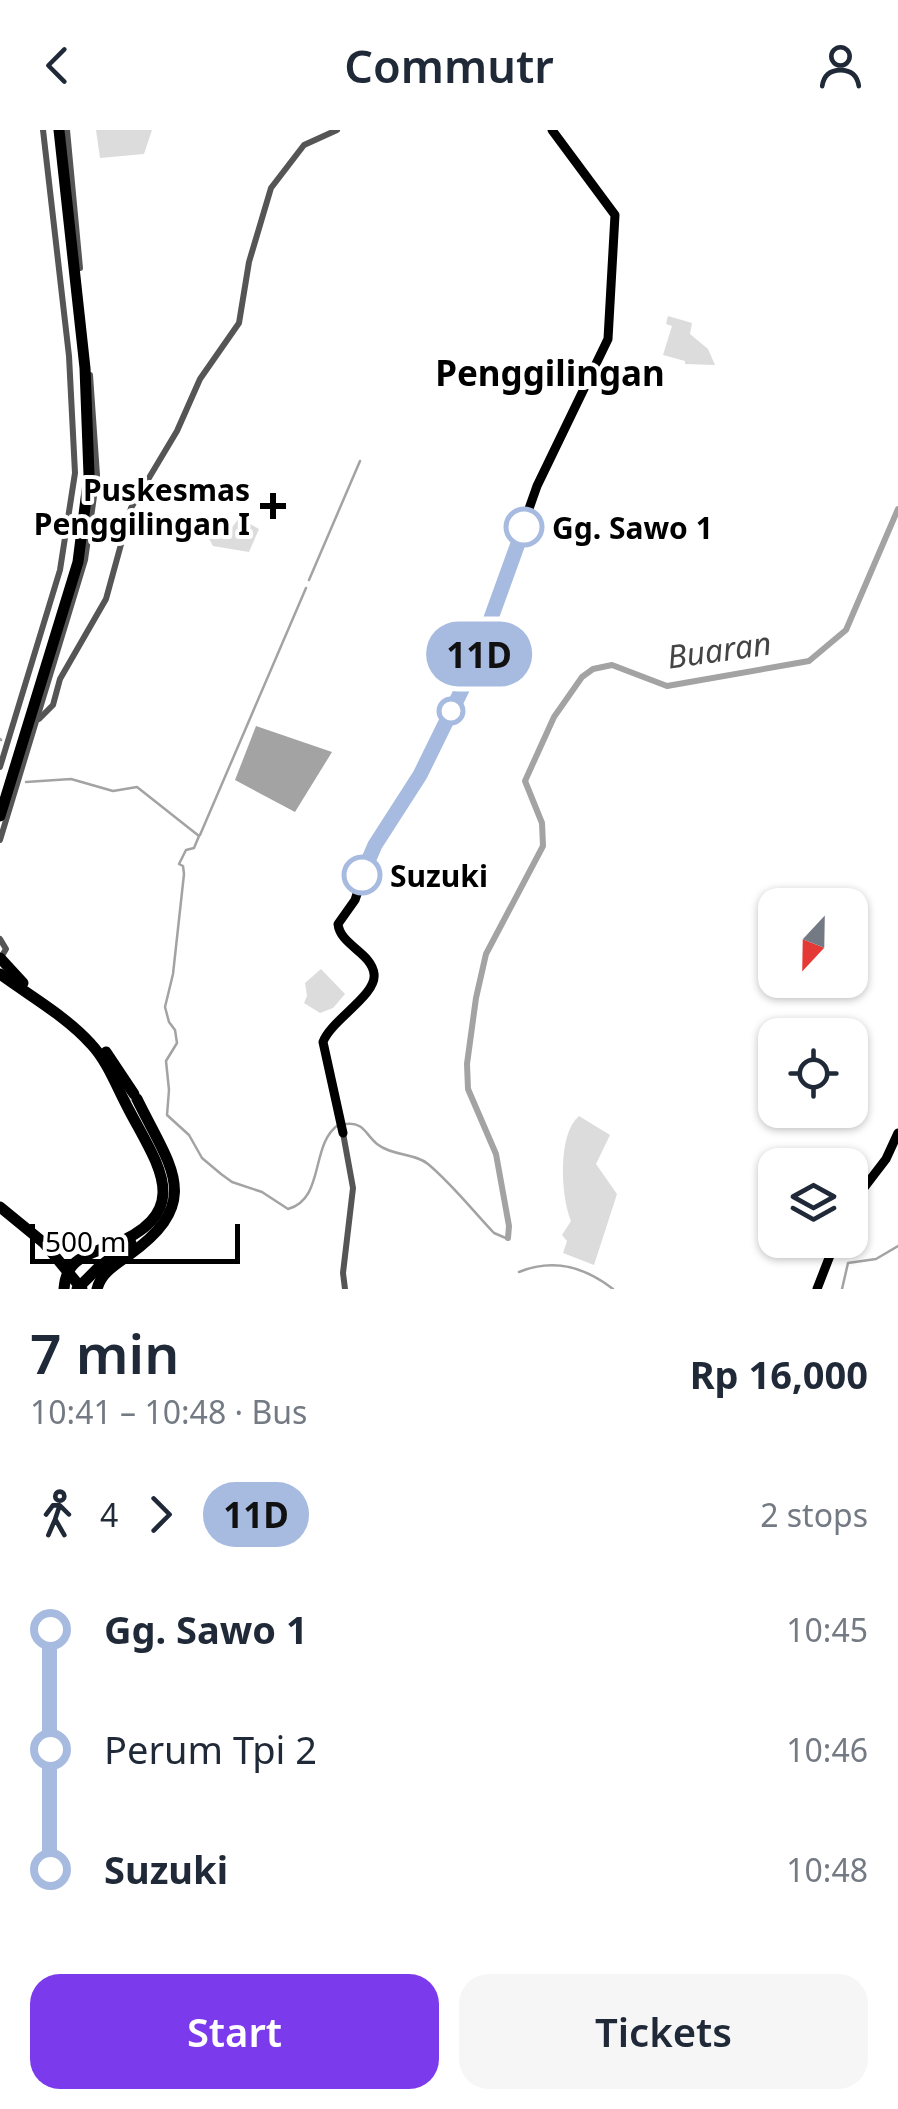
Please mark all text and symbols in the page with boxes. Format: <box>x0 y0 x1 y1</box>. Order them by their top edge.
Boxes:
text: Commutr <box>344 35 554 96</box>
icon: back <box>30 38 85 93</box>
icon: person <box>813 38 868 93</box>
district label: Penggilingan <box>435 349 665 396</box>
place label: Puskesmas Penggilingan I <box>34 469 250 544</box>
marker: Puskesmas Penggilingan I <box>260 493 286 519</box>
place label: Gg. Sawo 1 <box>552 507 713 548</box>
marker: Gg. Sawo 1 <box>505 508 543 546</box>
water label: Buaran <box>664 620 774 678</box>
line badge: 11D <box>422 622 536 686</box>
text: 11D <box>446 631 512 678</box>
unlabelled marker <box>438 698 464 724</box>
place label: Suzuki <box>390 855 488 896</box>
marker: Suzuki <box>343 856 381 894</box>
north arrow <box>758 888 868 998</box>
map controls <box>758 888 868 1258</box>
button: locate <box>758 1018 868 1128</box>
button: layers <box>758 1148 868 1258</box>
scale bar <box>30 1219 240 1264</box>
text: 500 m <box>45 1222 127 1260</box>
text: 7 min <box>30 1315 179 1390</box>
text: Rp 16,000 <box>690 1348 868 1400</box>
text: 10:41 – 10:48 · Bus <box>30 1390 307 1433</box>
icon: walk <box>30 1487 85 1542</box>
icon: forward <box>133 1487 188 1542</box>
text: 11D <box>223 1491 289 1538</box>
text: 4 <box>100 1493 118 1536</box>
text: 2 stops <box>760 1493 868 1536</box>
text: Gg. Sawo 1 <box>104 1603 308 1655</box>
text: 10:45 <box>786 1608 868 1651</box>
text: Perum Tpi 2 <box>104 1723 317 1775</box>
text: 10:46 <box>786 1728 868 1771</box>
text: Suzuki <box>104 1843 228 1895</box>
text: 10:48 <box>786 1848 868 1891</box>
button: Start <box>30 1974 439 2089</box>
button: Tickets <box>459 1974 868 2089</box>

